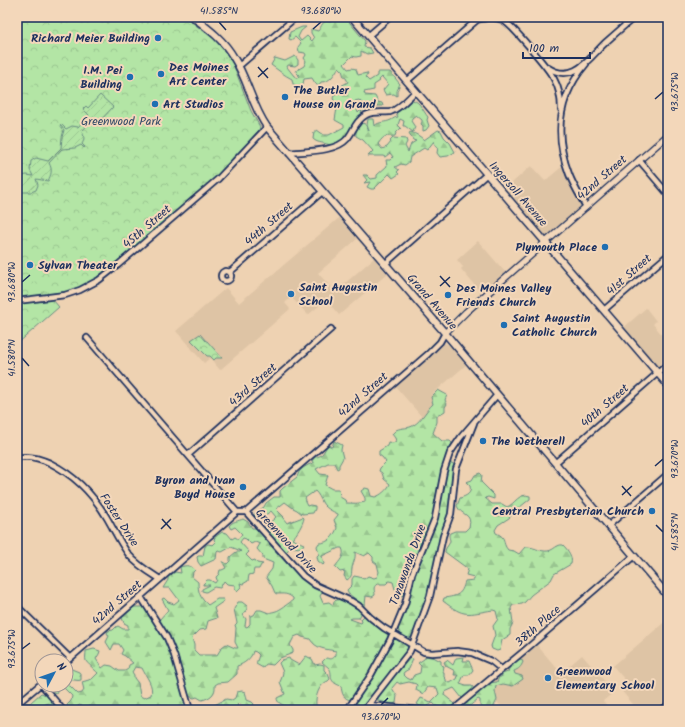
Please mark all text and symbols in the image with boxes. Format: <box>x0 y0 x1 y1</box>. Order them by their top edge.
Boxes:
text: 41.585°N <box>200 3 238 19</box>
text: 93.680°W <box>301 3 342 19</box>
place label: Richard Meier Building <box>31 29 150 48</box>
marker: Richard Meier Building <box>153 33 163 43</box>
scale bar <box>523 34 590 60</box>
text: 100 m <box>529 39 560 58</box>
place label: Des Moines Art Center <box>169 58 229 91</box>
place label: I.M. Pei Building <box>80 61 123 94</box>
marker: Des Moines Art Center <box>156 69 166 79</box>
marker: I.M. Pei Building <box>125 72 135 82</box>
text: 93.675°W <box>667 72 683 112</box>
place label: The Butler House on Grand <box>293 81 376 114</box>
marker: The Butler House on Grand <box>280 92 290 102</box>
place label: Art Studios <box>163 95 224 114</box>
marker: Art Studios <box>150 99 160 109</box>
park label: Greenwood Park <box>81 112 161 131</box>
street label: 42nd Street <box>573 151 632 205</box>
street label: Ingersoll Avenue <box>484 157 552 232</box>
street label: 44th Street <box>240 197 298 251</box>
street label: 45th Street <box>118 200 176 254</box>
place label: Plymouth Place <box>515 238 597 257</box>
marker: Plymouth Place <box>600 242 610 252</box>
street label: 41st Street <box>602 249 656 300</box>
place label: Sylvan Theater <box>38 256 118 275</box>
marker: Sylvan Theater <box>25 260 35 270</box>
text: 93.680°W <box>4 261 20 302</box>
street label: Grand Avenue <box>402 270 462 335</box>
place label: Saint Augustin School <box>299 278 378 311</box>
place label: Des Moines Valley Friends Church <box>456 279 552 312</box>
marker: Saint Augustin School <box>286 289 296 299</box>
marker: Des Moines Valley Friends Church <box>443 290 453 300</box>
place label: Saint Augustin Catholic Church <box>512 309 597 342</box>
marker: Saint Augustin Catholic Church <box>499 320 509 330</box>
text: 41.580°N <box>4 339 20 377</box>
street label: 43rd Street <box>225 358 282 411</box>
street label: 42nd Street <box>334 368 393 422</box>
street label: 40th Street <box>577 379 634 433</box>
place label: The Wetherell <box>491 432 565 451</box>
marker: The Wetherell <box>478 436 488 446</box>
text: 93.670°W <box>667 439 683 479</box>
place label: Byron and Ivan Boyd House <box>155 471 235 504</box>
marker: Byron and Ivan Boyd House <box>238 482 248 492</box>
street label: Foster Drive <box>95 489 144 551</box>
place label: Central Presbyterian Church <box>492 502 644 521</box>
street label: Greenwood Drive <box>251 504 322 578</box>
marker: Central Presbyterian Church <box>647 506 657 516</box>
text: 41.585°N <box>667 513 683 551</box>
street label: Tonawanda Drive <box>384 521 432 608</box>
street label: 42nd Street <box>88 576 147 630</box>
street label: 38th Place <box>511 600 566 651</box>
text: 93.675°W <box>4 629 20 669</box>
north arrow <box>34 653 74 693</box>
text: N <box>52 659 70 676</box>
place label: Greenwood Elementary School <box>556 662 655 695</box>
marker: Greenwood Elementary School <box>543 673 553 683</box>
text: 93.670°W <box>361 709 401 725</box>

